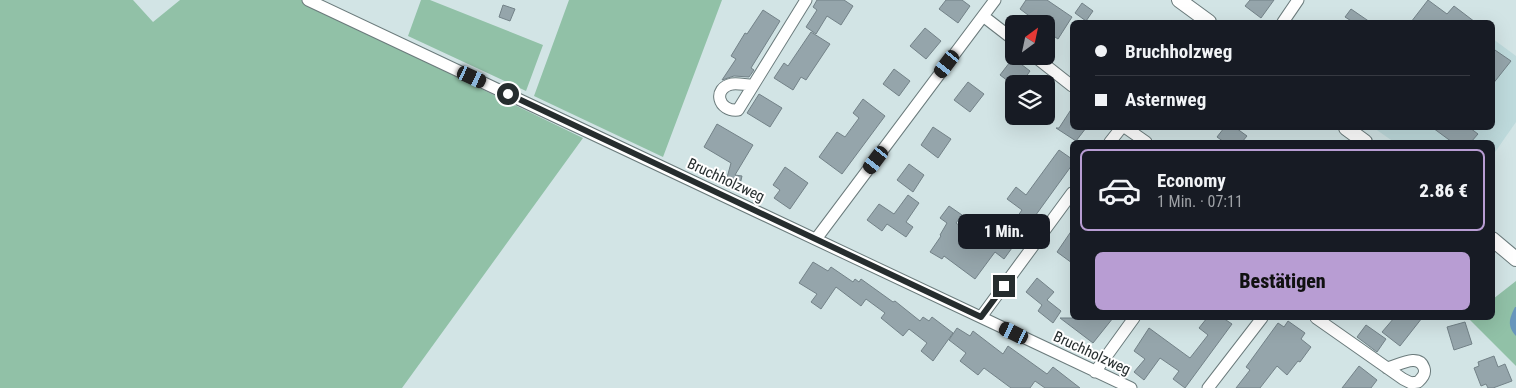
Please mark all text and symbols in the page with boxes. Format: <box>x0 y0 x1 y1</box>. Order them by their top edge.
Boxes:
north arrow <box>1005 15 1055 65</box>
map controls <box>1005 15 1055 125</box>
text: Bruchholzweg <box>1125 40 1232 63</box>
car <box>931 48 962 80</box>
car <box>455 64 488 90</box>
button: layers <box>1005 75 1055 125</box>
route start <box>497 83 519 105</box>
text: Asternweg <box>1125 88 1206 111</box>
car <box>860 144 891 176</box>
street label: Bruchholzweg <box>685 154 767 206</box>
icon: car <box>1097 168 1142 213</box>
text: Economy <box>1157 169 1226 192</box>
text: 2.86 € <box>1419 179 1468 202</box>
text: 1 Min. · 07:11 <box>1157 192 1243 211</box>
callout: 1 Min. <box>958 214 1050 248</box>
text: 1 Min. <box>984 222 1024 241</box>
button: Bestätigen <box>1095 252 1470 310</box>
route end <box>993 275 1015 297</box>
car <box>997 320 1030 346</box>
street label: Bruchholzweg <box>1051 327 1133 379</box>

